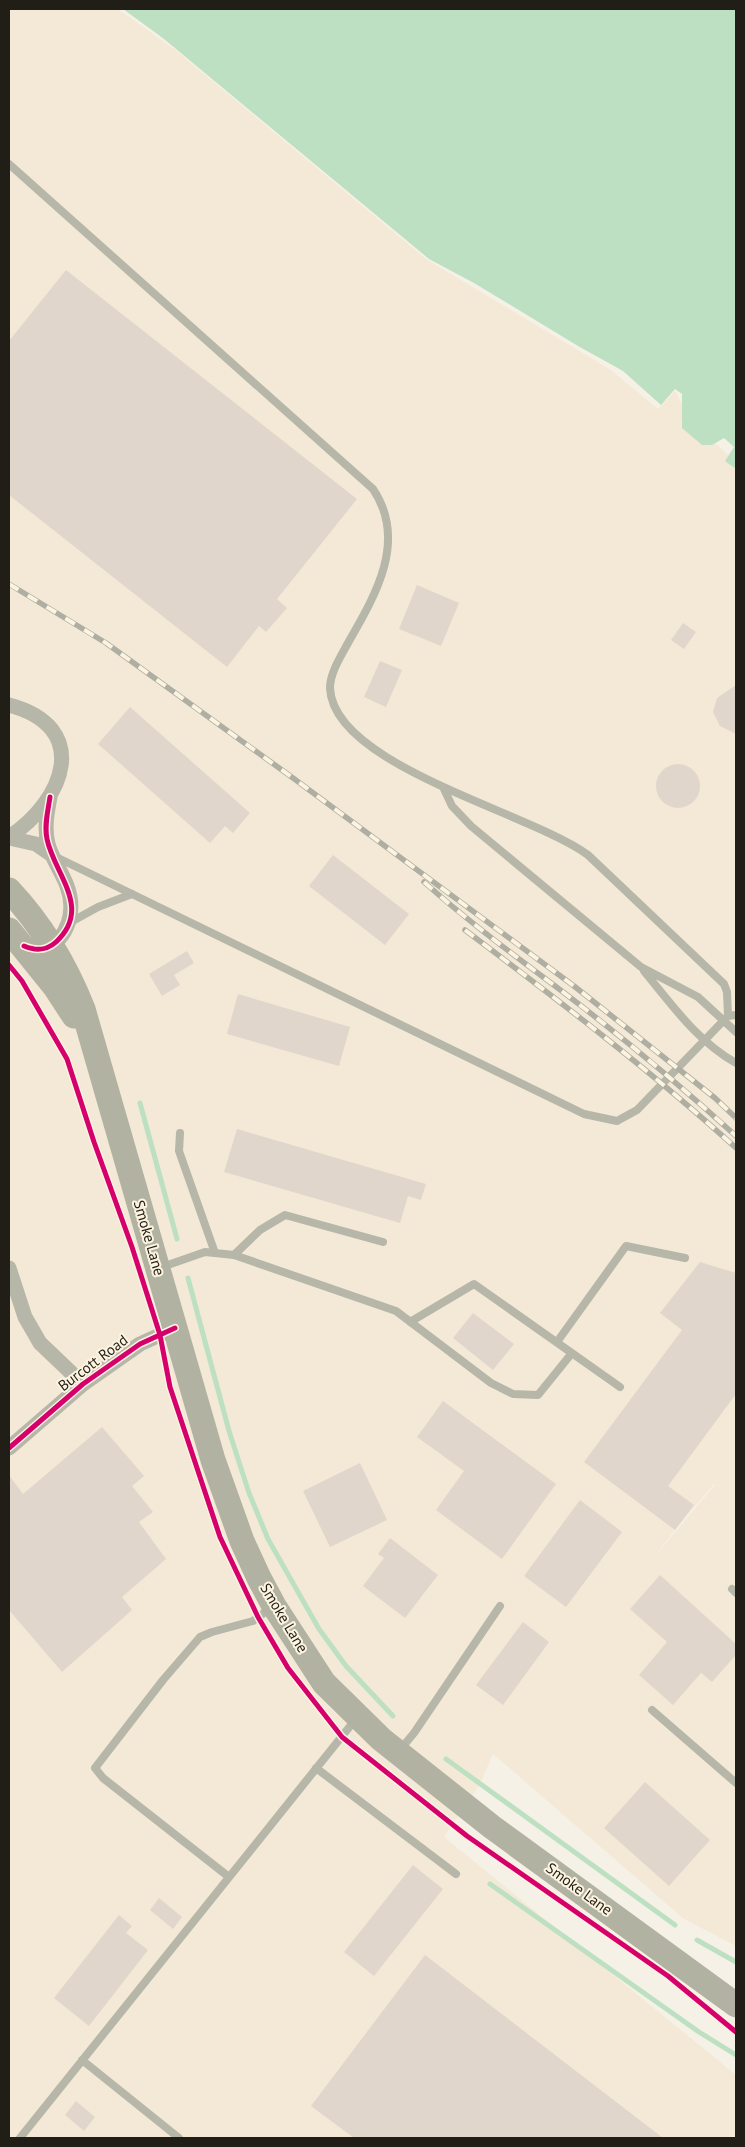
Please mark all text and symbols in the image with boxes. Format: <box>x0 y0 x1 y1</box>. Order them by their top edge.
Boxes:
street label: Smoke Lane <box>130 1198 169 1278</box>
street label: Burcott Road <box>54 1330 131 1395</box>
street label: Smoke Lane <box>256 1580 313 1656</box>
street label: Smoke Lane <box>542 1858 616 1919</box>

